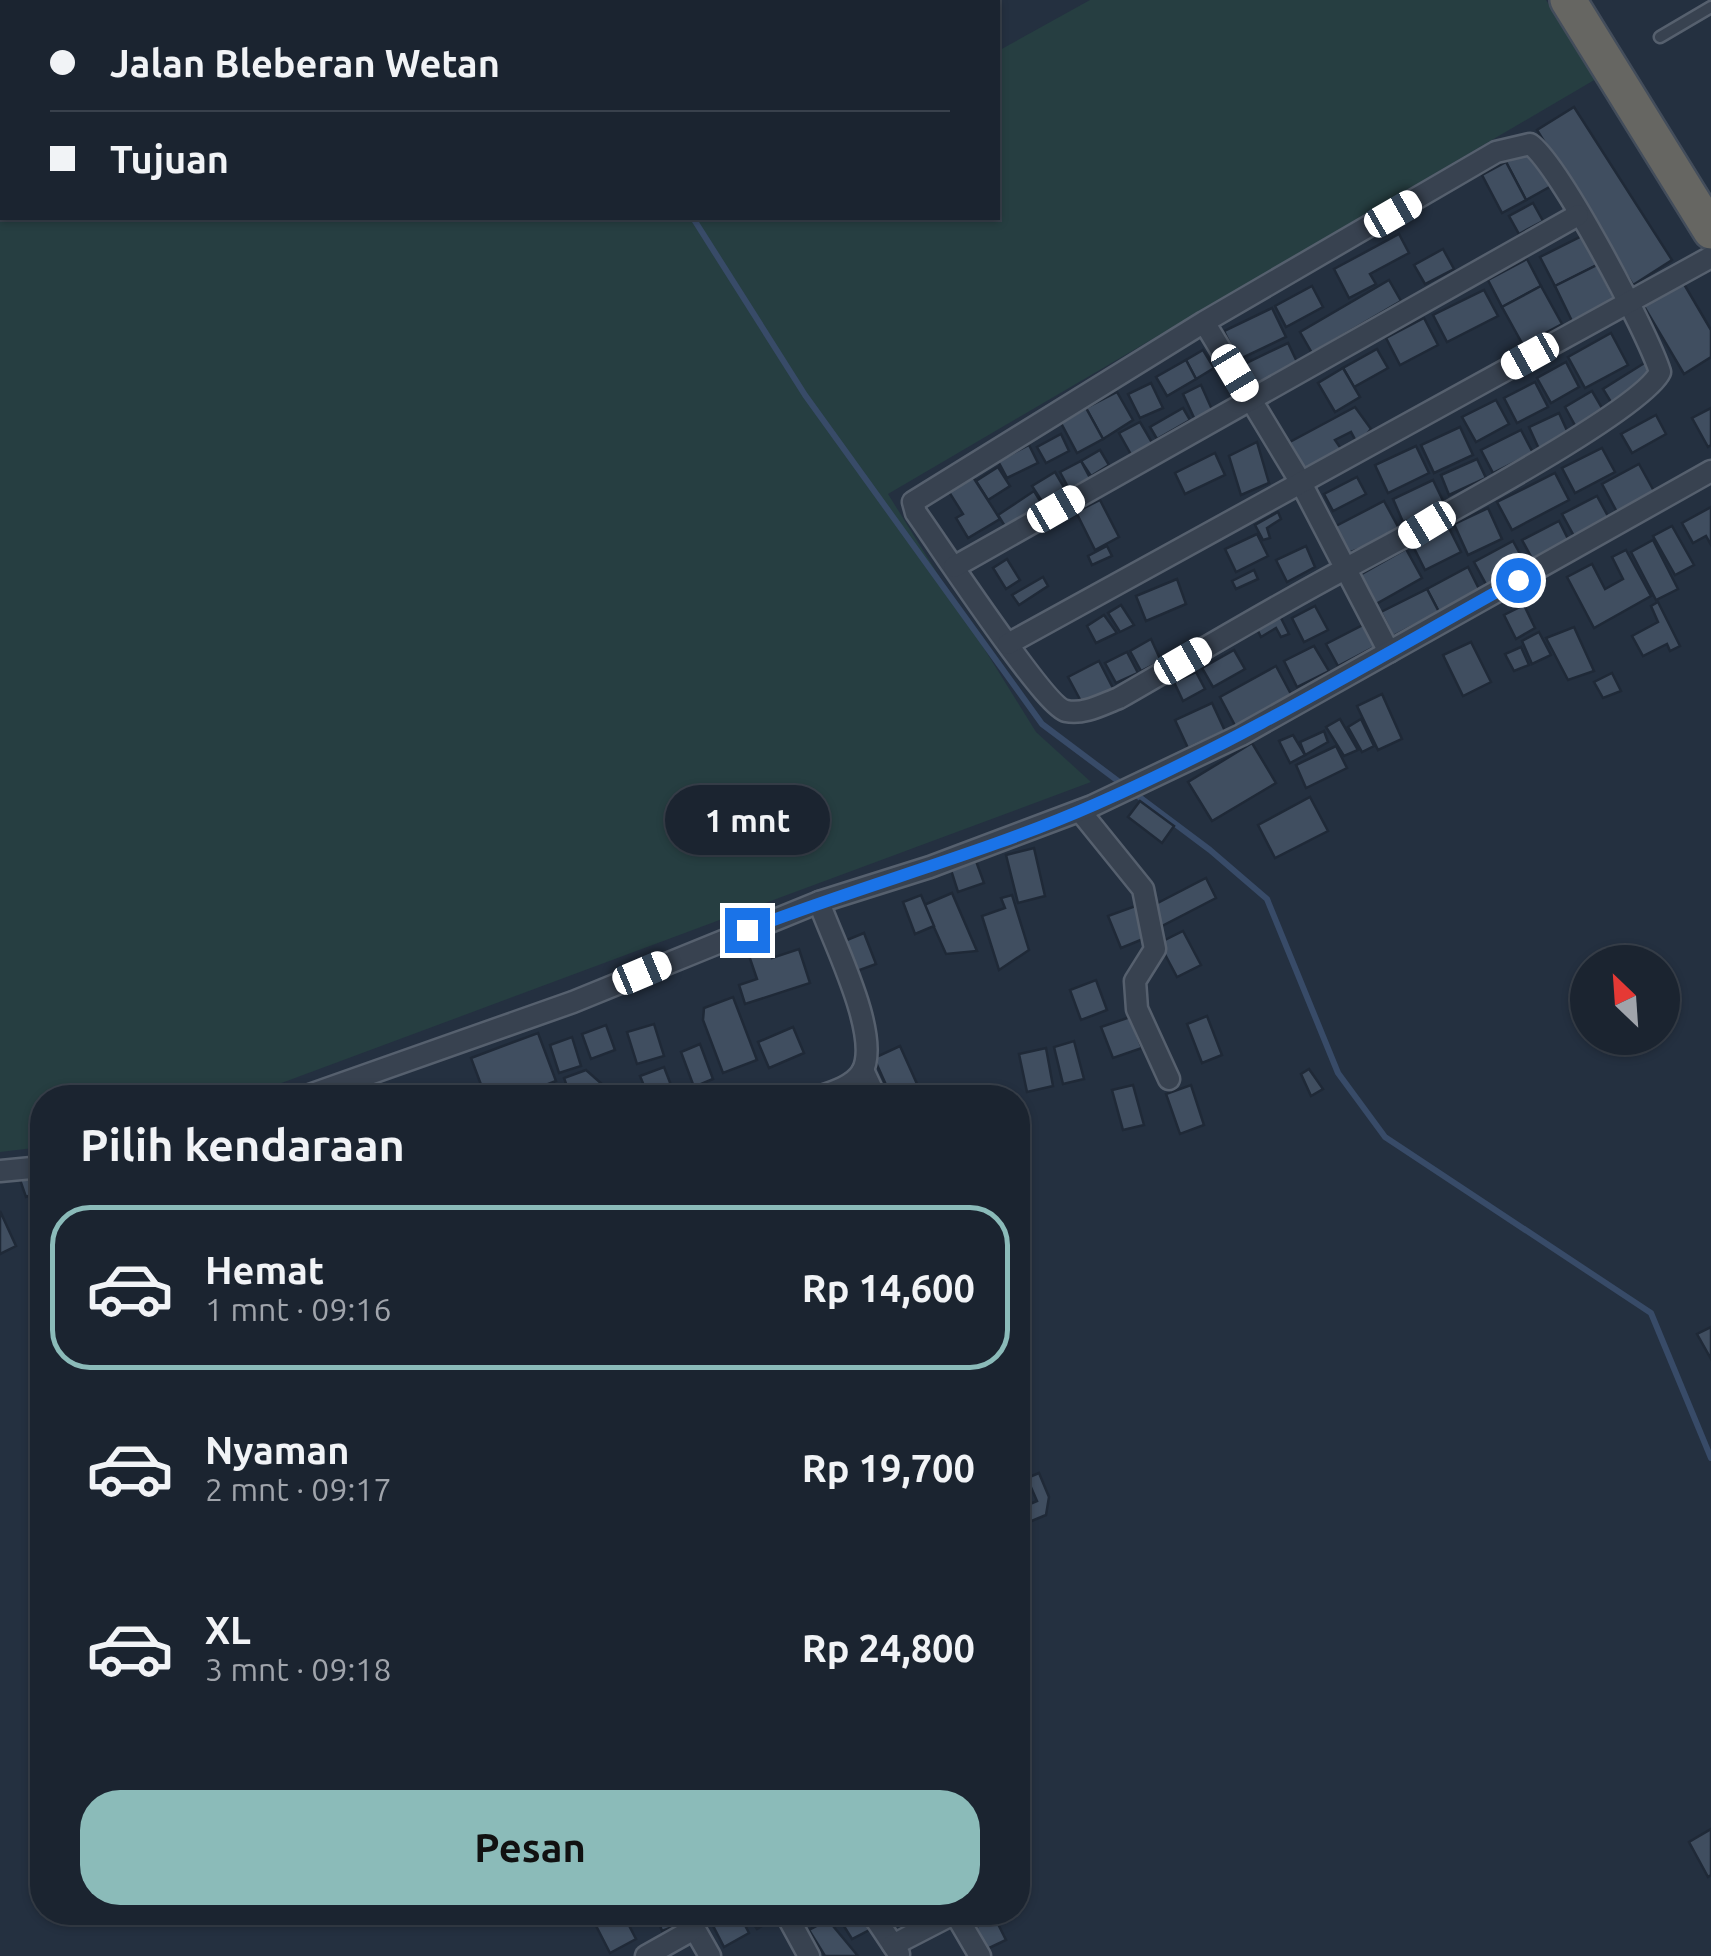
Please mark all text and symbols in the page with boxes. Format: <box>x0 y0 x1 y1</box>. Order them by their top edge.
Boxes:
text: Jalan Bleberan Wetan <box>110 42 500 84</box>
text: Tujuan <box>110 138 229 180</box>
car <box>1360 186 1426 242</box>
car <box>1496 328 1564 384</box>
car <box>1207 340 1263 406</box>
car <box>1023 481 1089 537</box>
car <box>1394 497 1460 553</box>
route start <box>1496 558 1541 603</box>
car <box>1150 633 1216 689</box>
callout: 1 mnt <box>664 785 830 855</box>
text: 1 mnt <box>705 802 790 838</box>
route end <box>725 908 770 953</box>
north arrow <box>1570 945 1680 1055</box>
map controls <box>1570 945 1680 1055</box>
car <box>609 947 675 999</box>
text: Pilih kendaraan <box>80 1119 405 1170</box>
icon: car <box>85 1243 175 1333</box>
text: Hemat <box>205 1249 324 1291</box>
text: Rp 14,600 <box>802 1267 975 1309</box>
text: 1 mnt · 09:16 <box>205 1291 391 1327</box>
icon: car <box>85 1423 175 1513</box>
text: Nyaman <box>205 1429 350 1471</box>
text: Rp 19,700 <box>802 1447 975 1489</box>
text: 2 mnt · 09:17 <box>205 1471 391 1507</box>
icon: car <box>85 1603 175 1693</box>
text: XL <box>205 1609 251 1651</box>
text: Rp 24,800 <box>802 1627 975 1669</box>
text: 3 mnt · 09:18 <box>205 1651 391 1687</box>
button: Pesan <box>80 1790 980 1905</box>

